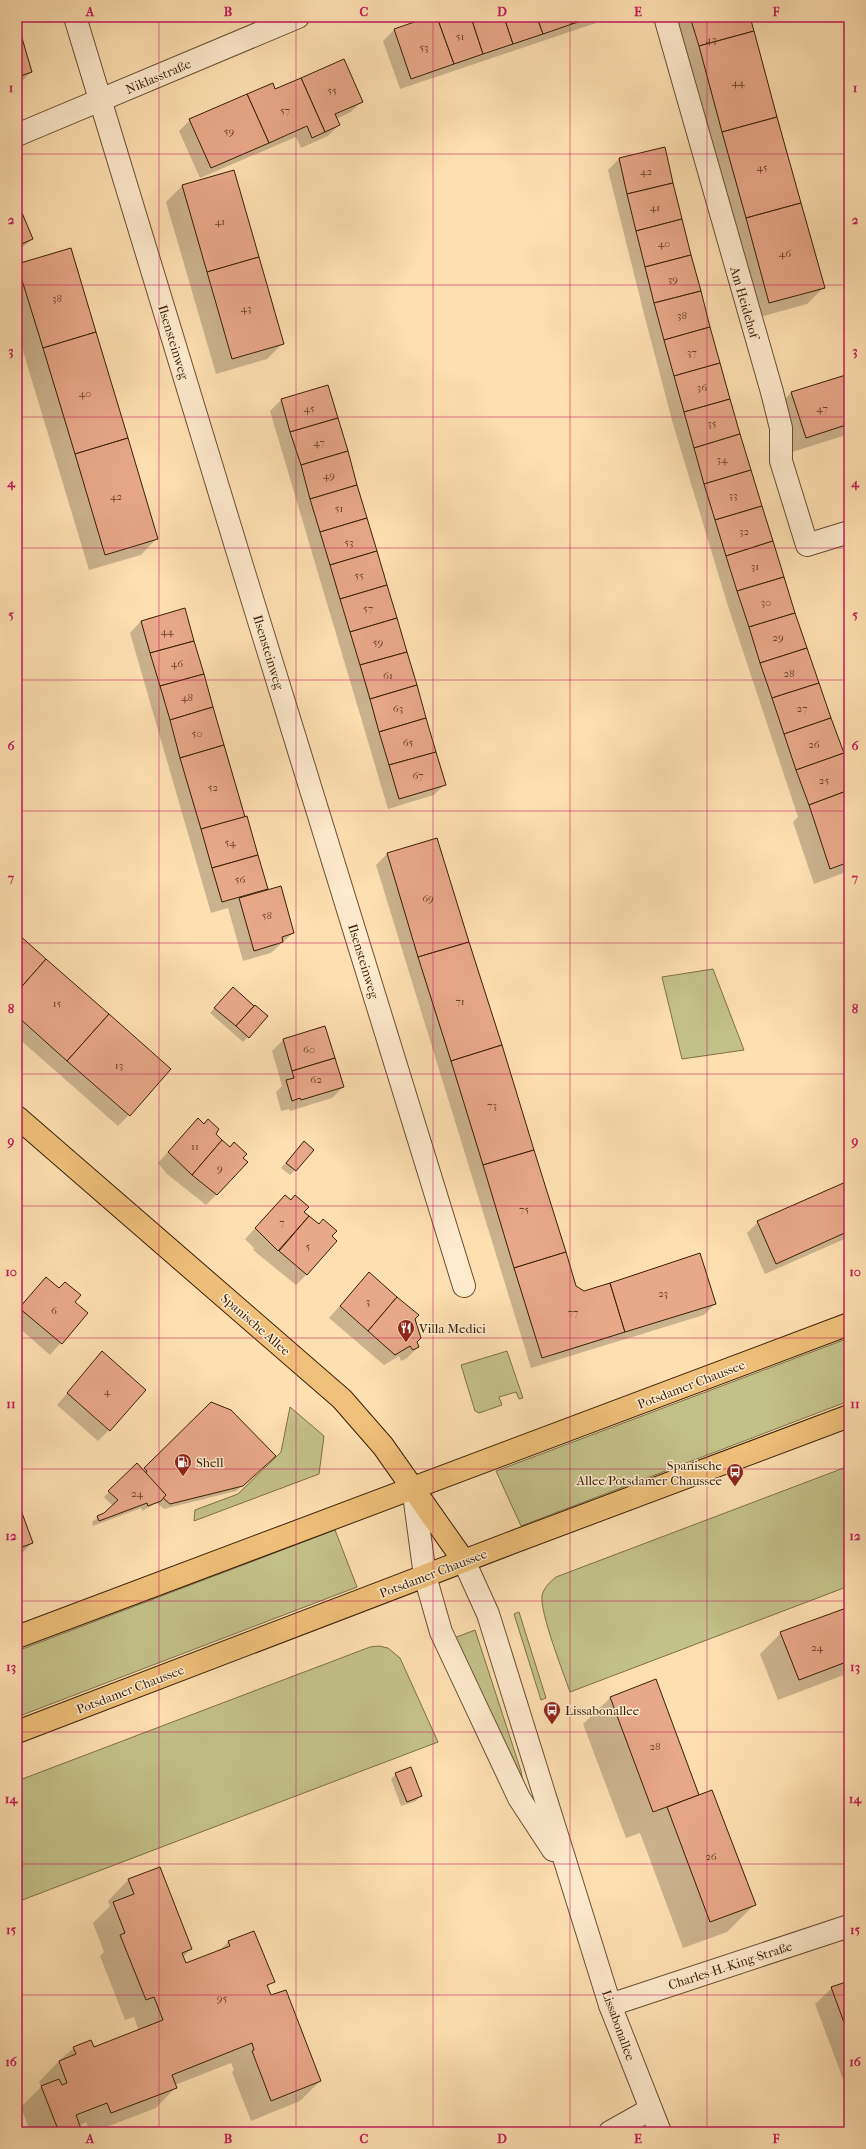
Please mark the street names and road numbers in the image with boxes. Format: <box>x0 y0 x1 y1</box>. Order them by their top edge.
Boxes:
street label: Niklasstraße <box>123 56 193 97</box>
street label: Am Heidehof <box>727 264 763 342</box>
street label: Ilsensteinweg <box>155 303 192 382</box>
street label: Ilsensteinweg <box>250 613 287 692</box>
street label: Ilsensteinweg <box>345 922 382 1001</box>
street label: Spanische Allee <box>218 1290 294 1359</box>
street label: Potsdamer Chaussee <box>635 1357 748 1412</box>
street label: Potsdamer Chaussee <box>377 1546 490 1601</box>
street label: Potsdamer Chaussee <box>74 1662 187 1717</box>
street label: Charles-H.-King-Straße <box>666 1938 795 1993</box>
street label: Lissabonallee <box>599 1988 638 2063</box>

